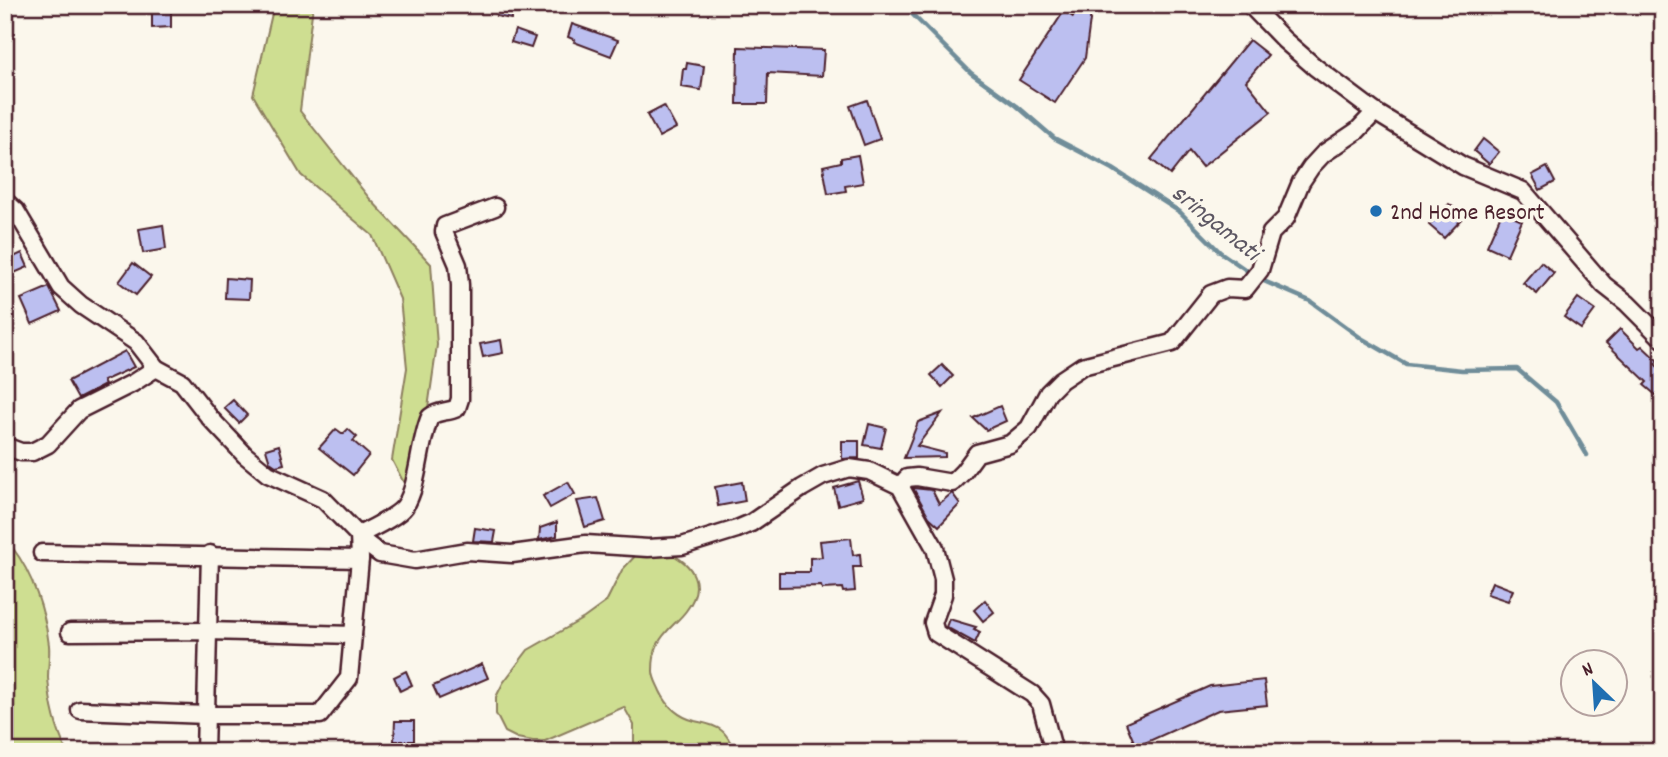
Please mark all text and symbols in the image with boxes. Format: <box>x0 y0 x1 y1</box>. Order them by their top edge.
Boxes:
water label: sringamati <box>1162 176 1271 274</box>
place label: 2nd Home Resort <box>1390 197 1545 231</box>
marker: 2nd Home Resort <box>1368 203 1384 219</box>
north arrow <box>1560 648 1630 718</box>
text: N <box>1578 657 1598 685</box>

